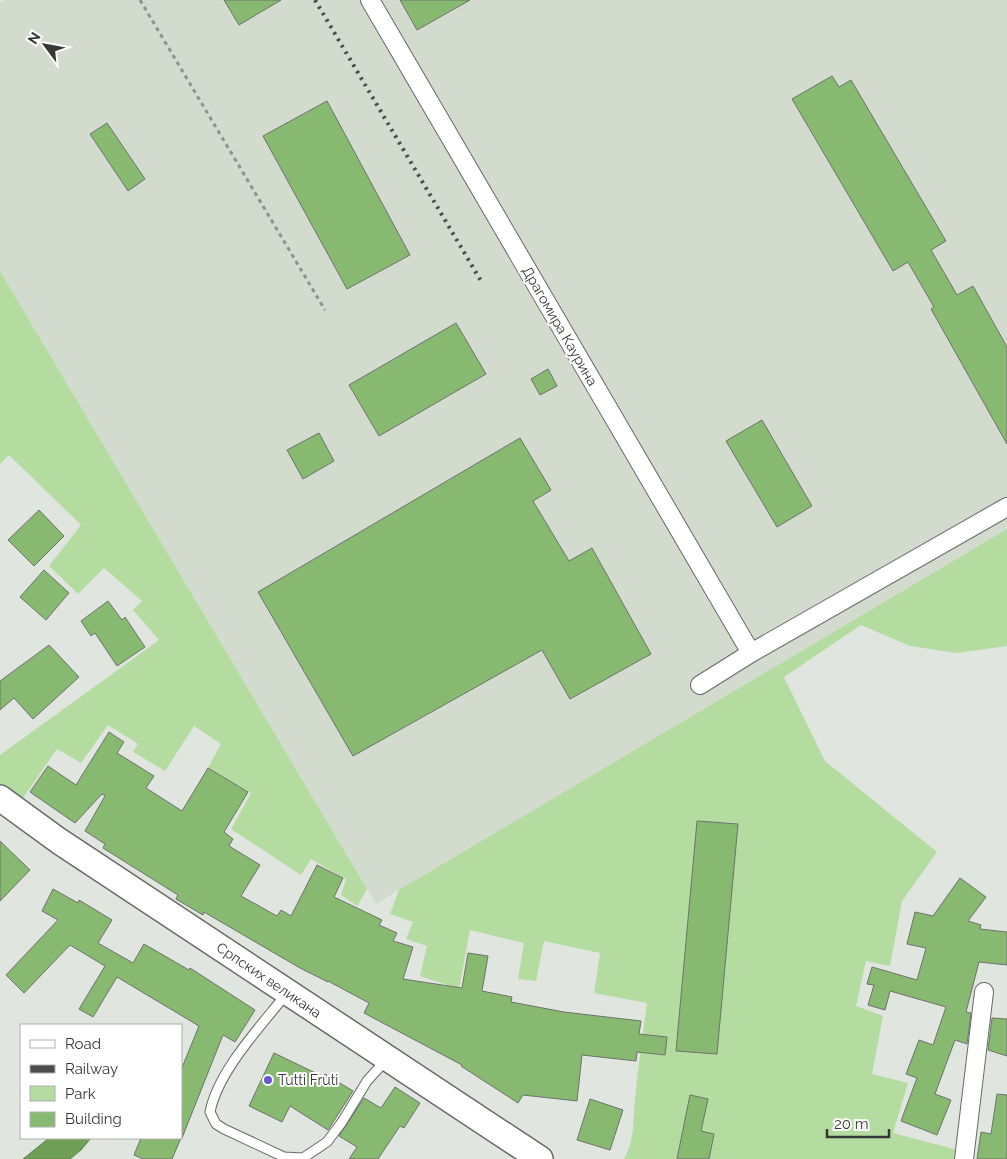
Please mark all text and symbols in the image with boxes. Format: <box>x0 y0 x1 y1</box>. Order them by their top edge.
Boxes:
north arrow <box>20 20 70 70</box>
text: N <box>24 29 44 47</box>
street label: Драгомира Каурина <box>519 263 601 389</box>
street label: Српских великана <box>214 939 324 1021</box>
legend <box>20 1024 182 1139</box>
text: Road <box>65 1035 101 1053</box>
text: Railway <box>65 1060 118 1078</box>
place label: Tutti Fruti <box>278 1072 338 1088</box>
marker: Tutti Fruti <box>262 1074 274 1086</box>
text: Park <box>65 1085 96 1103</box>
scale bar <box>827 1106 890 1138</box>
text: Building <box>65 1110 122 1128</box>
text: 20 m <box>834 1115 869 1133</box>

